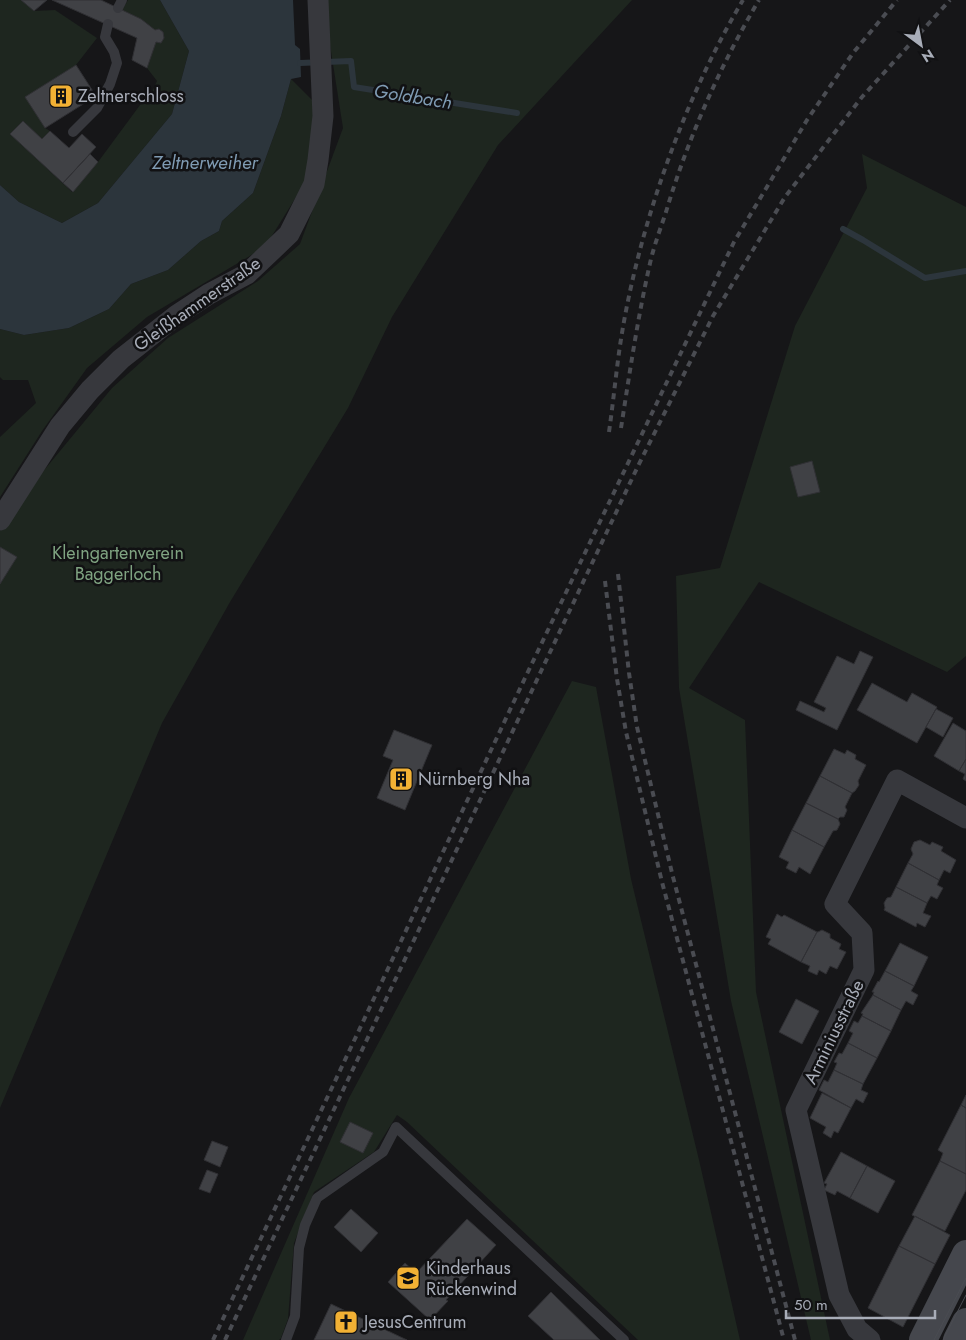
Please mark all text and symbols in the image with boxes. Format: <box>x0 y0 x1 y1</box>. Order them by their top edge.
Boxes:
north arrow <box>896 20 946 70</box>
text: N <box>918 45 938 67</box>
water label: Goldbach <box>372 77 454 116</box>
building icon: Zeltnerschloss <box>48 83 74 109</box>
place label: Zeltnerschloss <box>78 83 184 109</box>
water label: Zeltnerweiher <box>151 149 260 176</box>
street label: Gleißhammerstraße <box>128 250 266 358</box>
park label: Kleingartenverein Baggerloch <box>52 540 184 587</box>
building icon: Nürnberg Nha <box>388 766 414 792</box>
place label: Nürnberg Nha <box>418 766 530 792</box>
street label: Arminiusstraße <box>797 975 871 1089</box>
place label: Kinderhaus Rückenwind <box>426 1255 517 1302</box>
school or university icon: Kinderhaus Rückenwind <box>395 1265 421 1291</box>
scale bar <box>786 1288 935 1320</box>
text: 50 m <box>794 1294 828 1316</box>
church icon: JesusCentrum <box>333 1309 359 1335</box>
place label: JesusCentrum <box>362 1309 467 1335</box>

